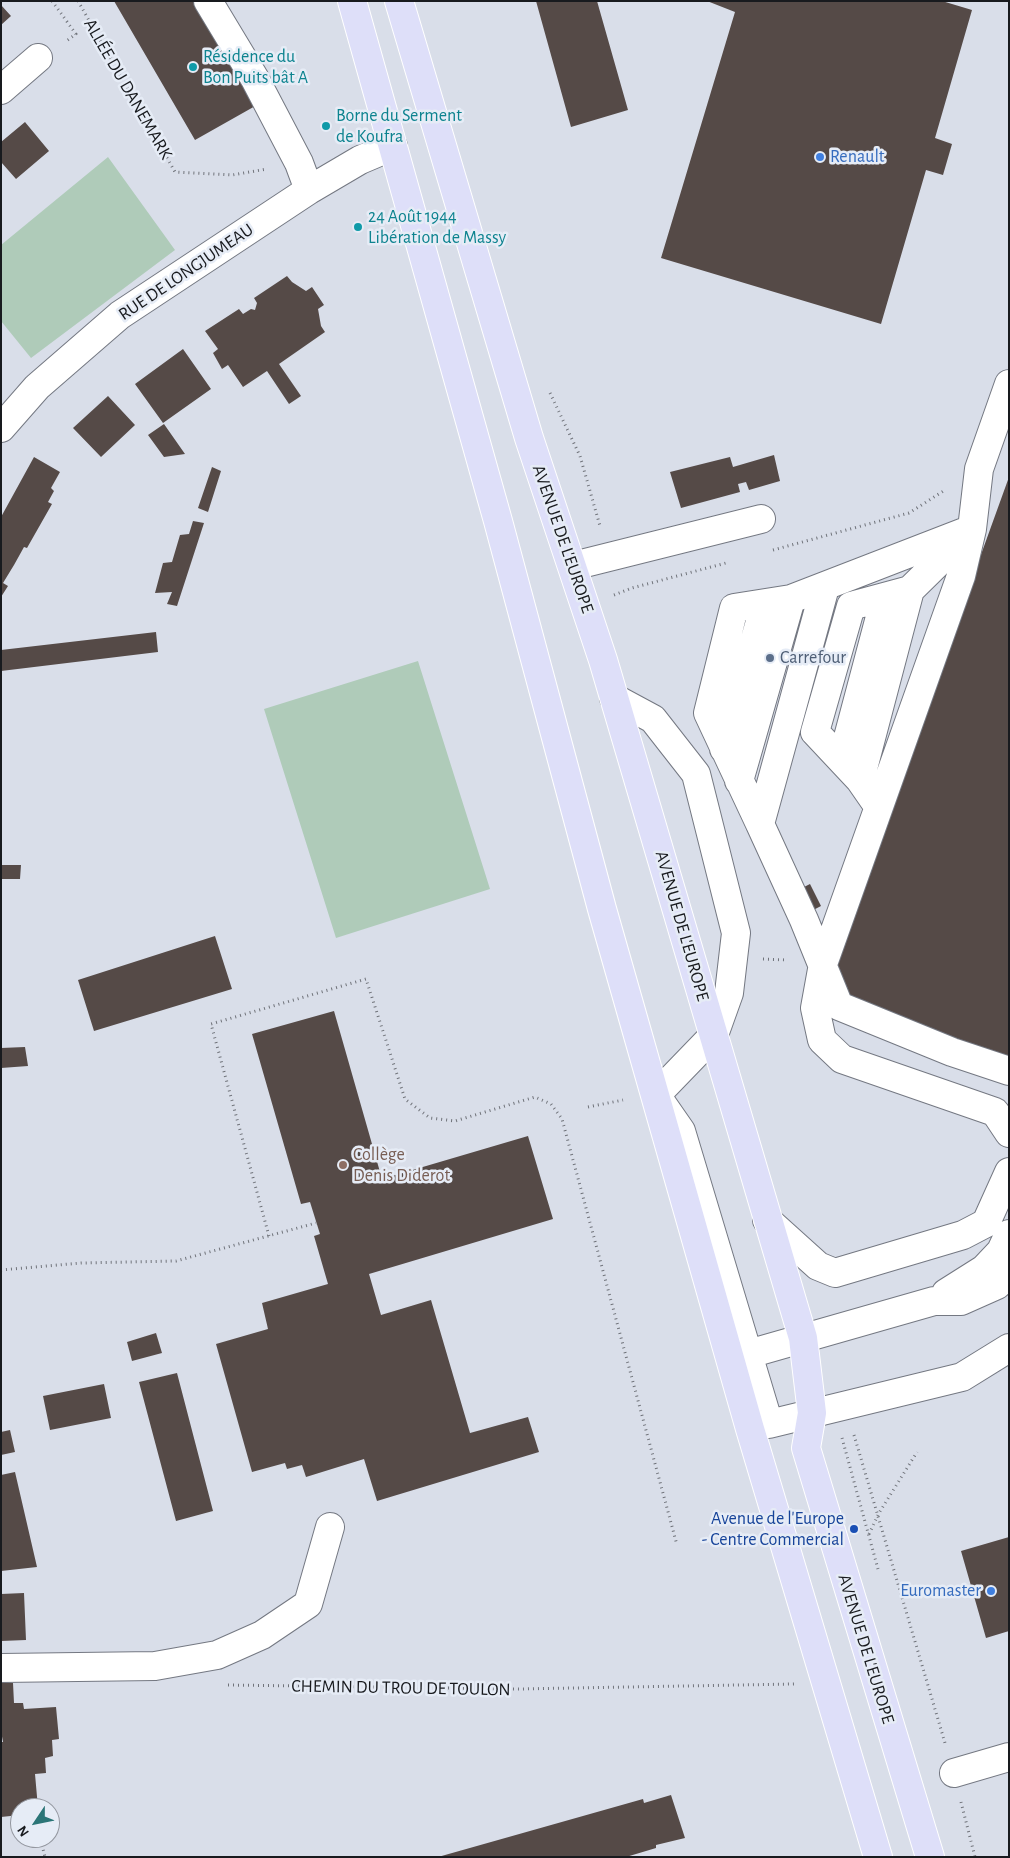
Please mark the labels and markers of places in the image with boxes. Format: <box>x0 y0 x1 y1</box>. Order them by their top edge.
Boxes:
place label: Résidence du Bon Puits bât A <box>203 46 308 88</box>
marker: Résidence du Bon Puits bât A <box>187 61 199 73</box>
place label: Borne du Serment de Koufra <box>336 105 462 148</box>
marker: Borne du Serment de Koufra <box>320 120 332 132</box>
place label: Renault <box>830 146 885 168</box>
marker: Renault <box>814 151 826 163</box>
place label: 24 Août 1944 Libération de Massy <box>368 206 506 248</box>
marker: 24 Août 1944 Libération de Massy <box>352 221 364 233</box>
place label: Carrefour <box>780 647 846 669</box>
marker: Carrefour <box>764 652 776 664</box>
place label: Collège Denis Diderot <box>353 1144 450 1186</box>
marker: Collège Denis Diderot <box>337 1159 349 1171</box>
place label: Avenue de l'Europe - Centre Commercial <box>702 1508 844 1550</box>
marker: Avenue de l'Europe - Centre Commercial <box>848 1523 860 1535</box>
place label: Euromaster <box>900 1580 981 1602</box>
marker: Euromaster <box>985 1585 997 1597</box>

